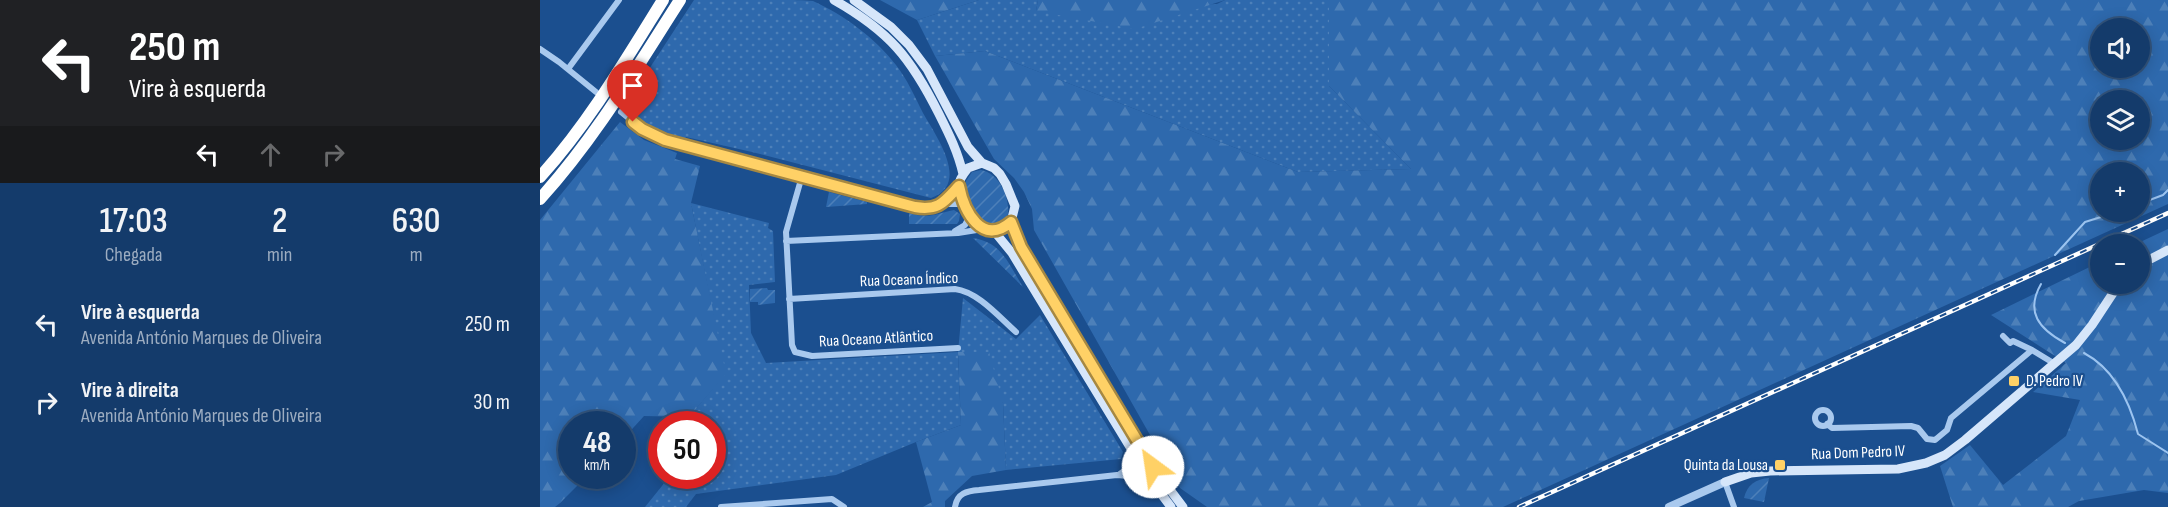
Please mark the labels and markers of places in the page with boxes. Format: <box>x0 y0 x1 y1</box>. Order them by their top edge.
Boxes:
pin <box>607 60 658 122</box>
place label: D. Pedro IV <box>2026 372 2084 391</box>
marker: D. Pedro IV <box>2007 374 2021 388</box>
place label: Quinta da Lousa <box>1684 456 1768 475</box>
marker: Quinta da Lousa <box>1773 458 1787 472</box>

